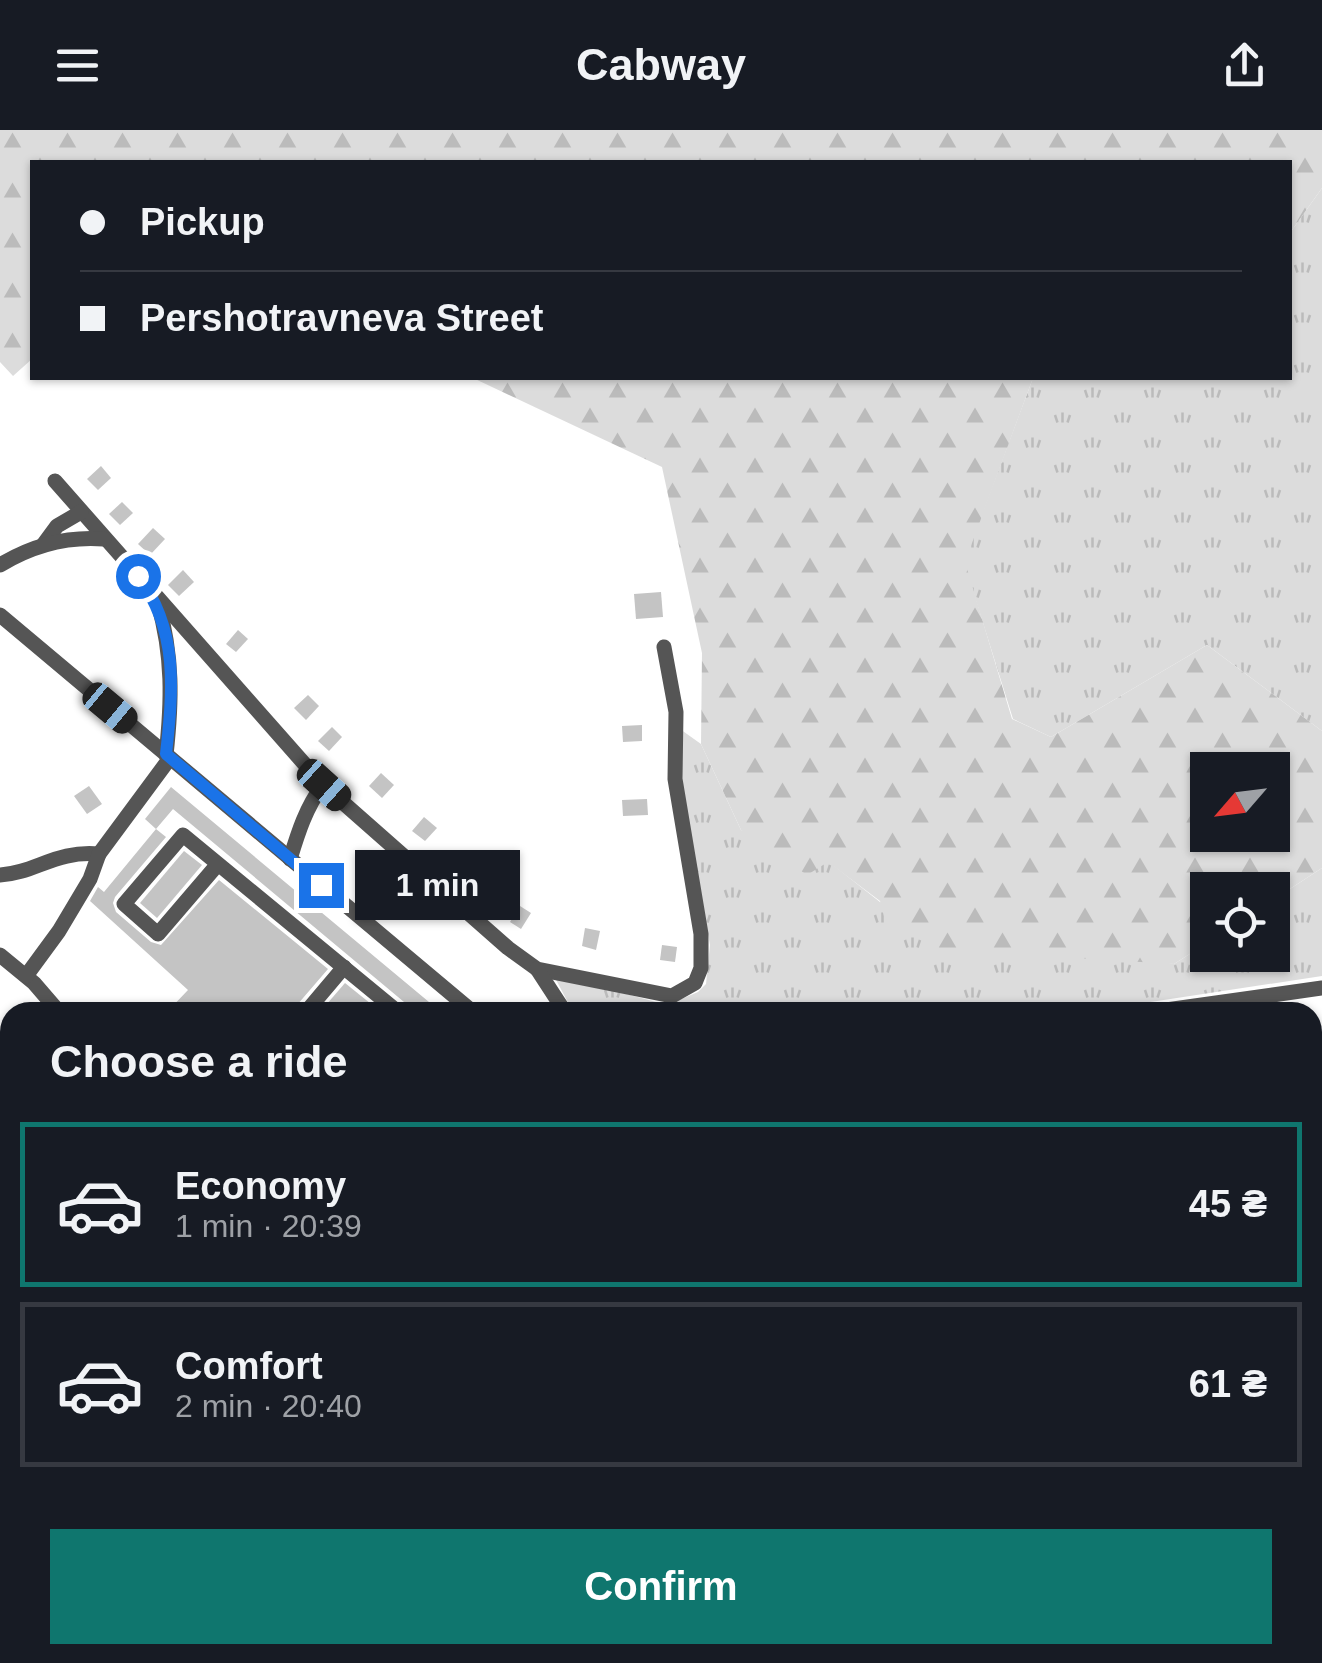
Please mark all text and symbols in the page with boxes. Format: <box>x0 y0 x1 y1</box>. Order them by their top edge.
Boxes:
icon: menu <box>50 38 105 93</box>
icon: share <box>1217 38 1272 93</box>
text: Cabway <box>576 39 746 90</box>
text: Pickup <box>140 201 265 243</box>
text: Pershotravneva Street <box>140 297 543 339</box>
route start <box>116 554 161 599</box>
car <box>77 677 143 739</box>
north arrow <box>1190 752 1290 852</box>
map controls <box>1190 752 1290 972</box>
car <box>292 754 356 816</box>
callout: 1 min <box>356 850 521 920</box>
route end <box>299 863 344 908</box>
text: 1 min <box>396 867 479 903</box>
button: locate <box>1190 872 1290 972</box>
text: Choose a ride <box>50 1036 348 1087</box>
icon: car <box>55 1160 145 1250</box>
text: Economy <box>175 1165 346 1207</box>
text: 45 ₴ <box>1189 1183 1267 1225</box>
text: 1 min · 20:39 <box>175 1208 362 1244</box>
icon: car <box>55 1340 145 1430</box>
text: Comfort <box>175 1345 323 1387</box>
text: 61 ₴ <box>1189 1363 1267 1405</box>
text: 2 min · 20:40 <box>175 1388 362 1424</box>
button: Confirm <box>50 1529 1272 1644</box>

